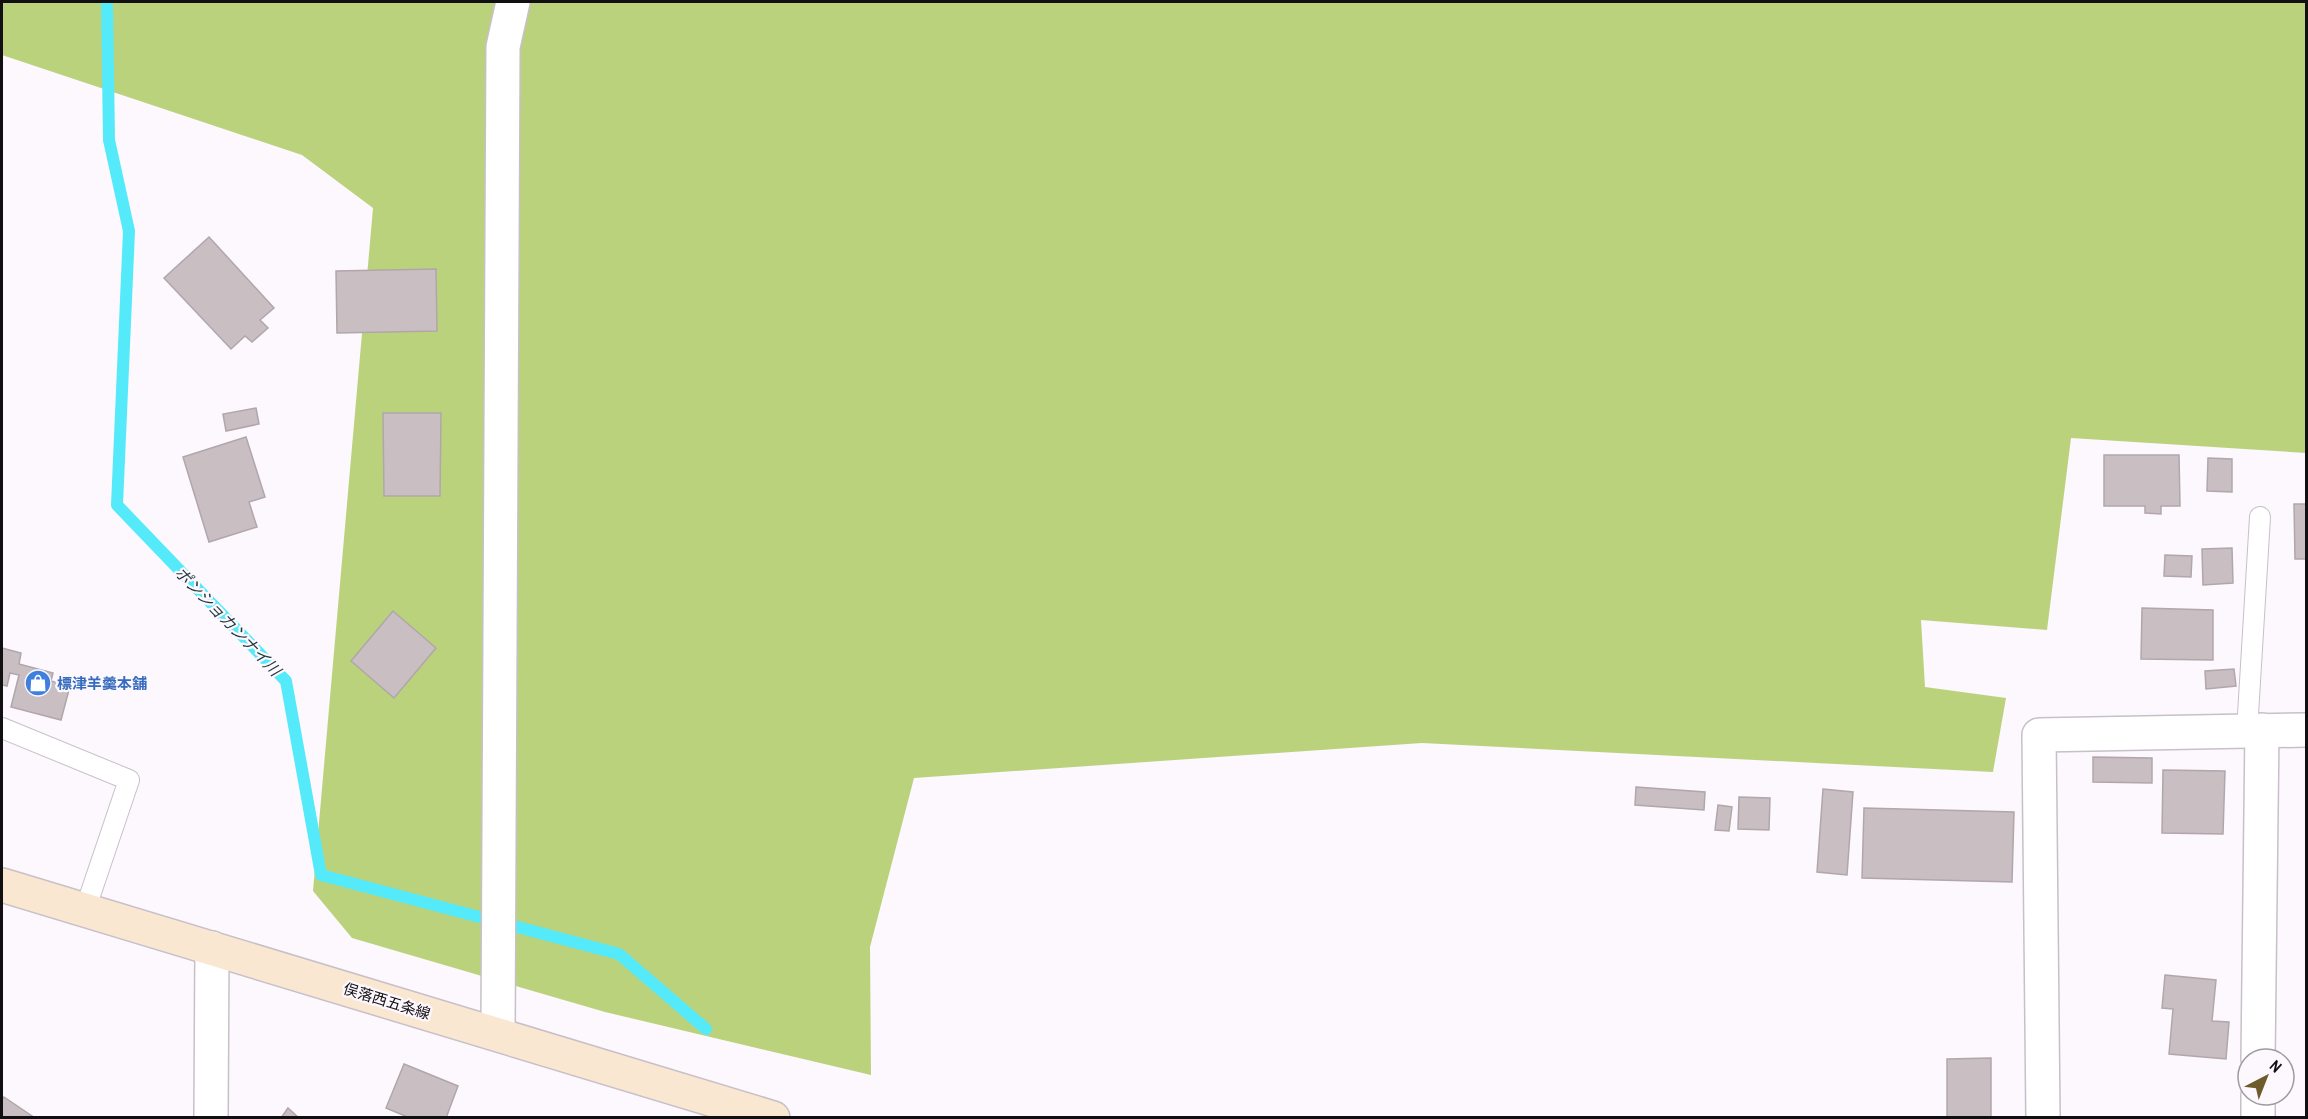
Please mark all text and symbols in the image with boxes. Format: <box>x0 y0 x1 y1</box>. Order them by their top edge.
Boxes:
water label: ポンショカンナイ川 <box>170 562 287 682</box>
shop icon: 標津羊羹本舗 <box>23 668 53 698</box>
place label: 標津羊羹本舗 <box>57 673 147 694</box>
street label: 俣落西五条線 <box>341 978 433 1024</box>
north arrow <box>2236 1047 2296 1107</box>
text: N <box>2265 1055 2287 1077</box>

